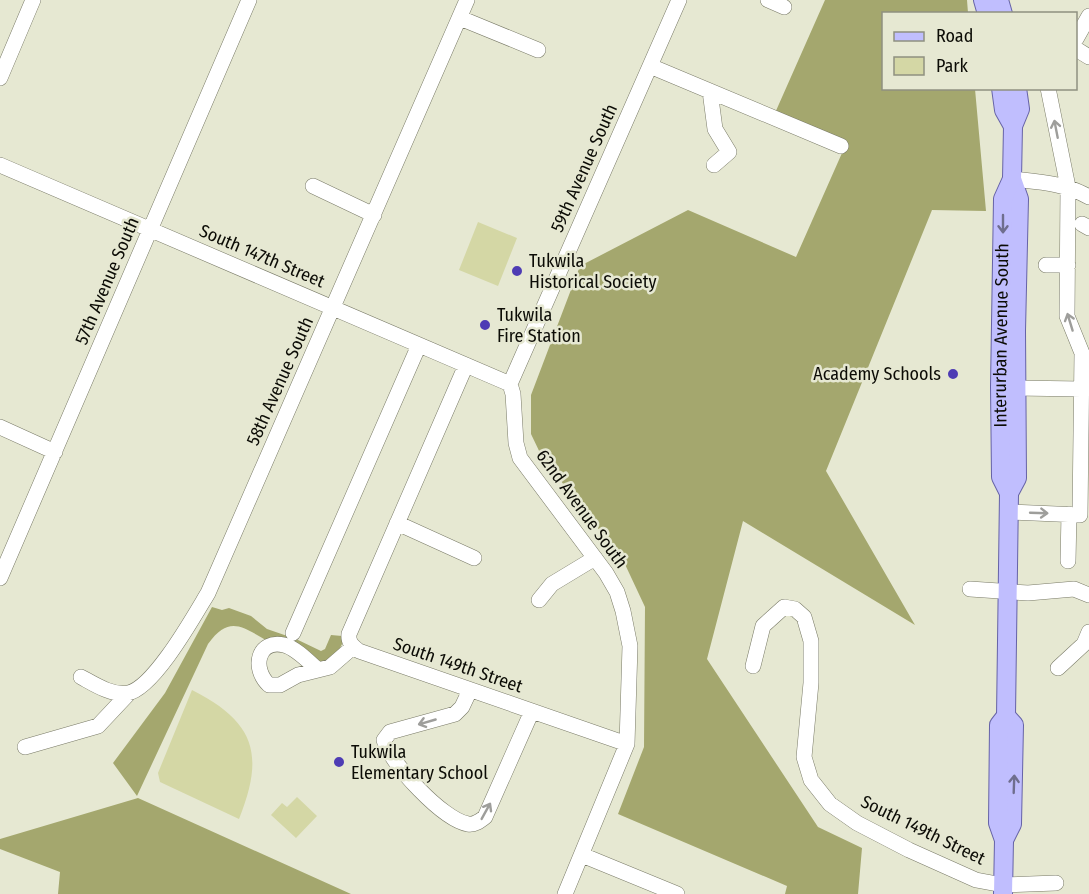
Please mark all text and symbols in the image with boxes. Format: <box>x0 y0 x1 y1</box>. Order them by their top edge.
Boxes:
legend <box>882 12 1077 90</box>
text: Road <box>936 25 973 47</box>
text: Park <box>936 55 969 77</box>
street label: 59th Avenue South <box>546 101 622 235</box>
one-way arrow <box>1050 120 1061 139</box>
one-way arrow <box>997 213 1009 233</box>
street label: 57th Avenue South <box>70 214 144 348</box>
street label: South 147th Street <box>196 220 328 292</box>
street label: Interurban Avenue South <box>989 243 1013 428</box>
place label: Tukwila Historical Society <box>529 250 657 293</box>
marker: Tukwila Historical Society <box>510 264 524 278</box>
place label: Tukwila Fire Station <box>497 304 581 347</box>
street label: 58th Avenue South <box>242 313 318 449</box>
one-way arrow <box>1064 313 1075 332</box>
marker: Tukwila Fire Station <box>478 318 492 332</box>
place label: Academy Schools <box>813 363 941 385</box>
marker: Academy Schools <box>946 367 960 381</box>
street label: 62nd Avenue South <box>531 445 633 573</box>
one-way arrow <box>1028 507 1048 519</box>
street label: South 149th Street <box>390 633 526 697</box>
one-way arrow <box>418 717 437 728</box>
place label: Tukwila Elementary School <box>351 741 488 784</box>
marker: Tukwila Elementary School <box>332 755 346 769</box>
one-way arrow <box>1008 774 1020 794</box>
street label: South 149th Street <box>857 790 989 870</box>
one-way arrow <box>481 802 493 820</box>

